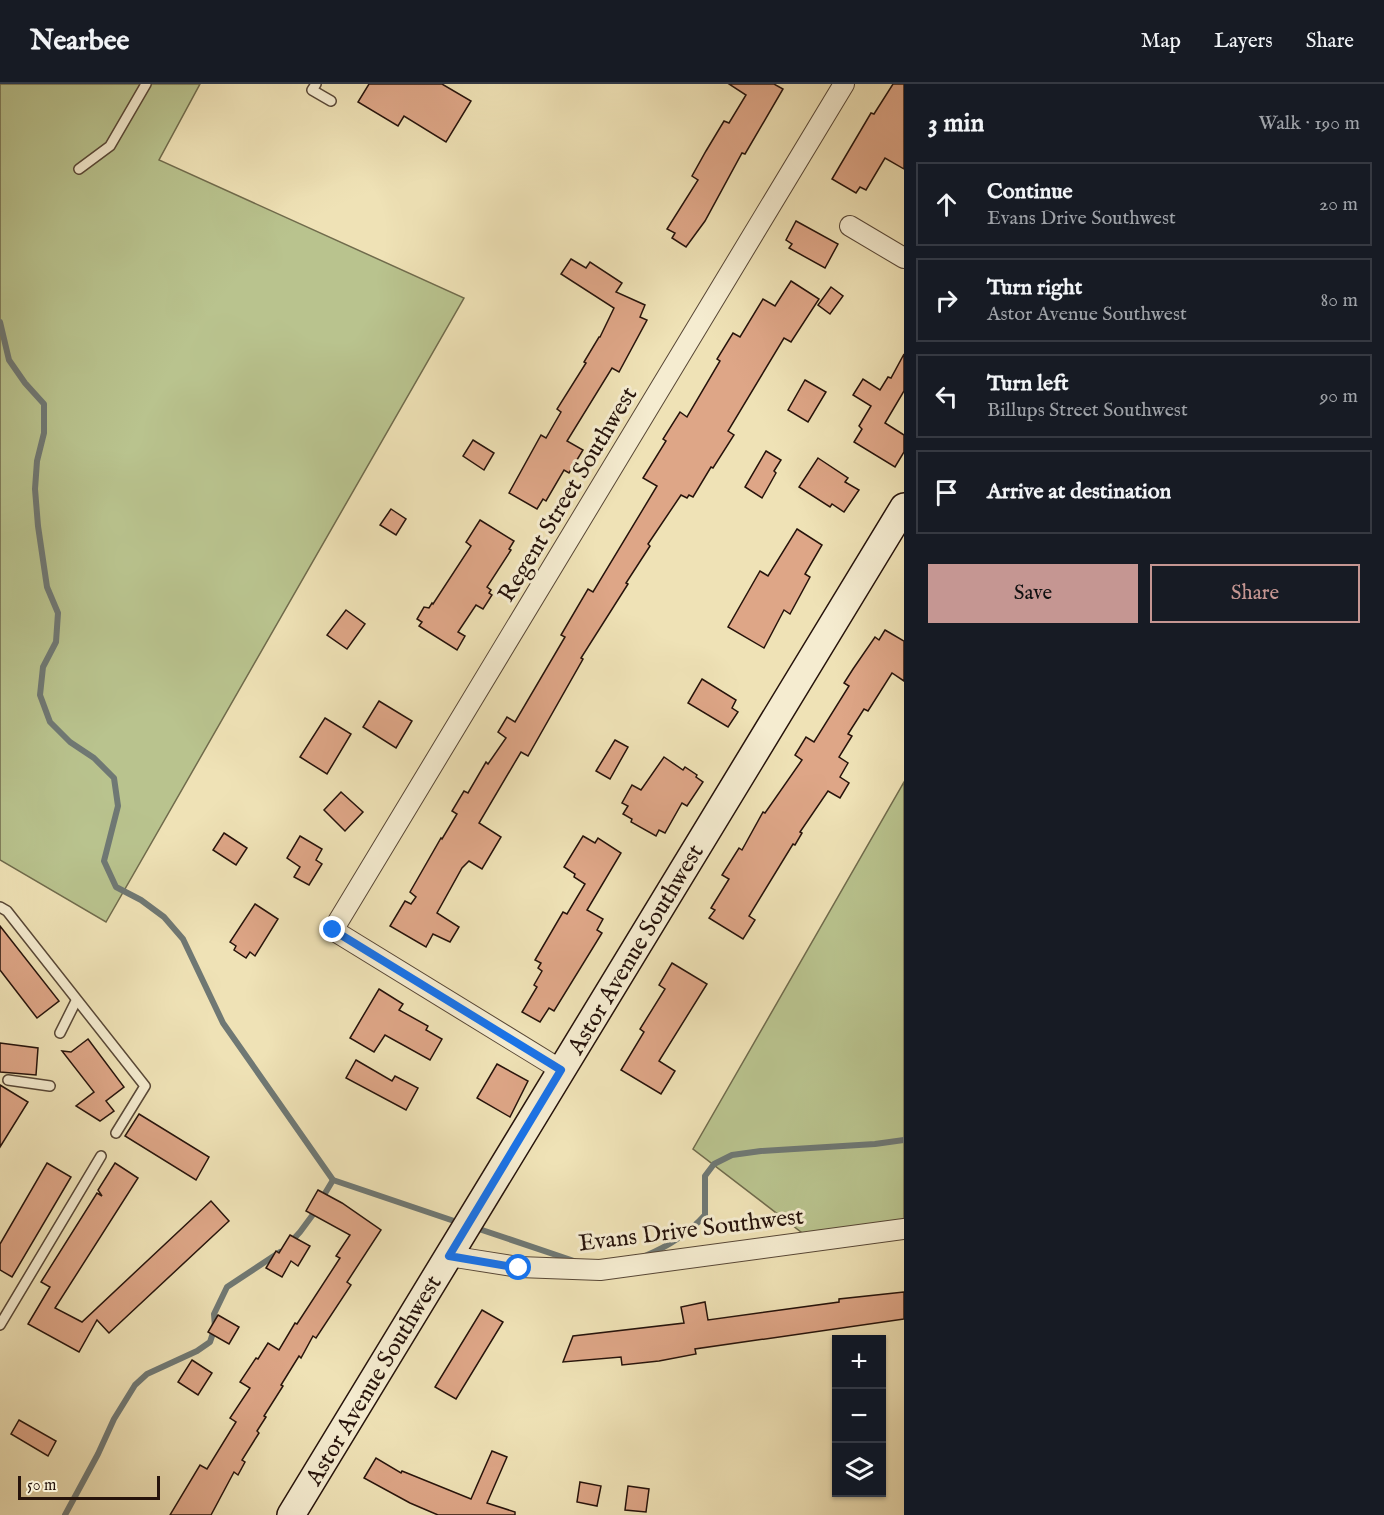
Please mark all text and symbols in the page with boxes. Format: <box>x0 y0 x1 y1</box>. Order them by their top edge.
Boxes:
text: Nearbee <box>30 24 129 59</box>
text: Map <box>1141 28 1181 55</box>
text: Layers <box>1214 28 1273 55</box>
text: Share <box>1306 28 1354 55</box>
text: 3 min <box>928 107 984 140</box>
text: Walk · 190 m <box>1258 111 1360 136</box>
text: Continue <box>987 178 1073 206</box>
icon: ahead <box>930 188 963 221</box>
text: 20 m <box>1319 192 1358 217</box>
text: Evans Drive Southwest <box>987 206 1176 231</box>
text: Turn right <box>987 274 1082 302</box>
icon: right <box>930 284 963 317</box>
text: 80 m <box>1321 288 1358 313</box>
text: Astor Avenue Southwest <box>987 302 1187 327</box>
text: Turn left <box>987 370 1069 398</box>
icon: left <box>930 380 963 413</box>
street label: Regent Street Southwest <box>492 381 645 608</box>
text: 90 m <box>1320 384 1358 409</box>
text: Billups Street Southwest <box>987 398 1188 423</box>
icon: arrive <box>930 476 963 509</box>
text: Arrive at destination <box>987 478 1171 506</box>
button: Save <box>928 564 1138 623</box>
button: Share <box>1150 564 1360 623</box>
street label: Astor Avenue Southwest <box>561 839 711 1061</box>
route end <box>319 916 345 942</box>
street label: Evans Drive Southwest <box>577 1201 806 1260</box>
route start <box>505 1254 531 1280</box>
street label: Astor Avenue Southwest <box>299 1270 449 1492</box>
map controls <box>832 1335 886 1497</box>
button: + <box>832 1335 886 1389</box>
button: − <box>832 1389 886 1443</box>
button: layers <box>832 1443 886 1497</box>
scale bar <box>18 1473 160 1500</box>
text: 50 m <box>27 1476 56 1496</box>

